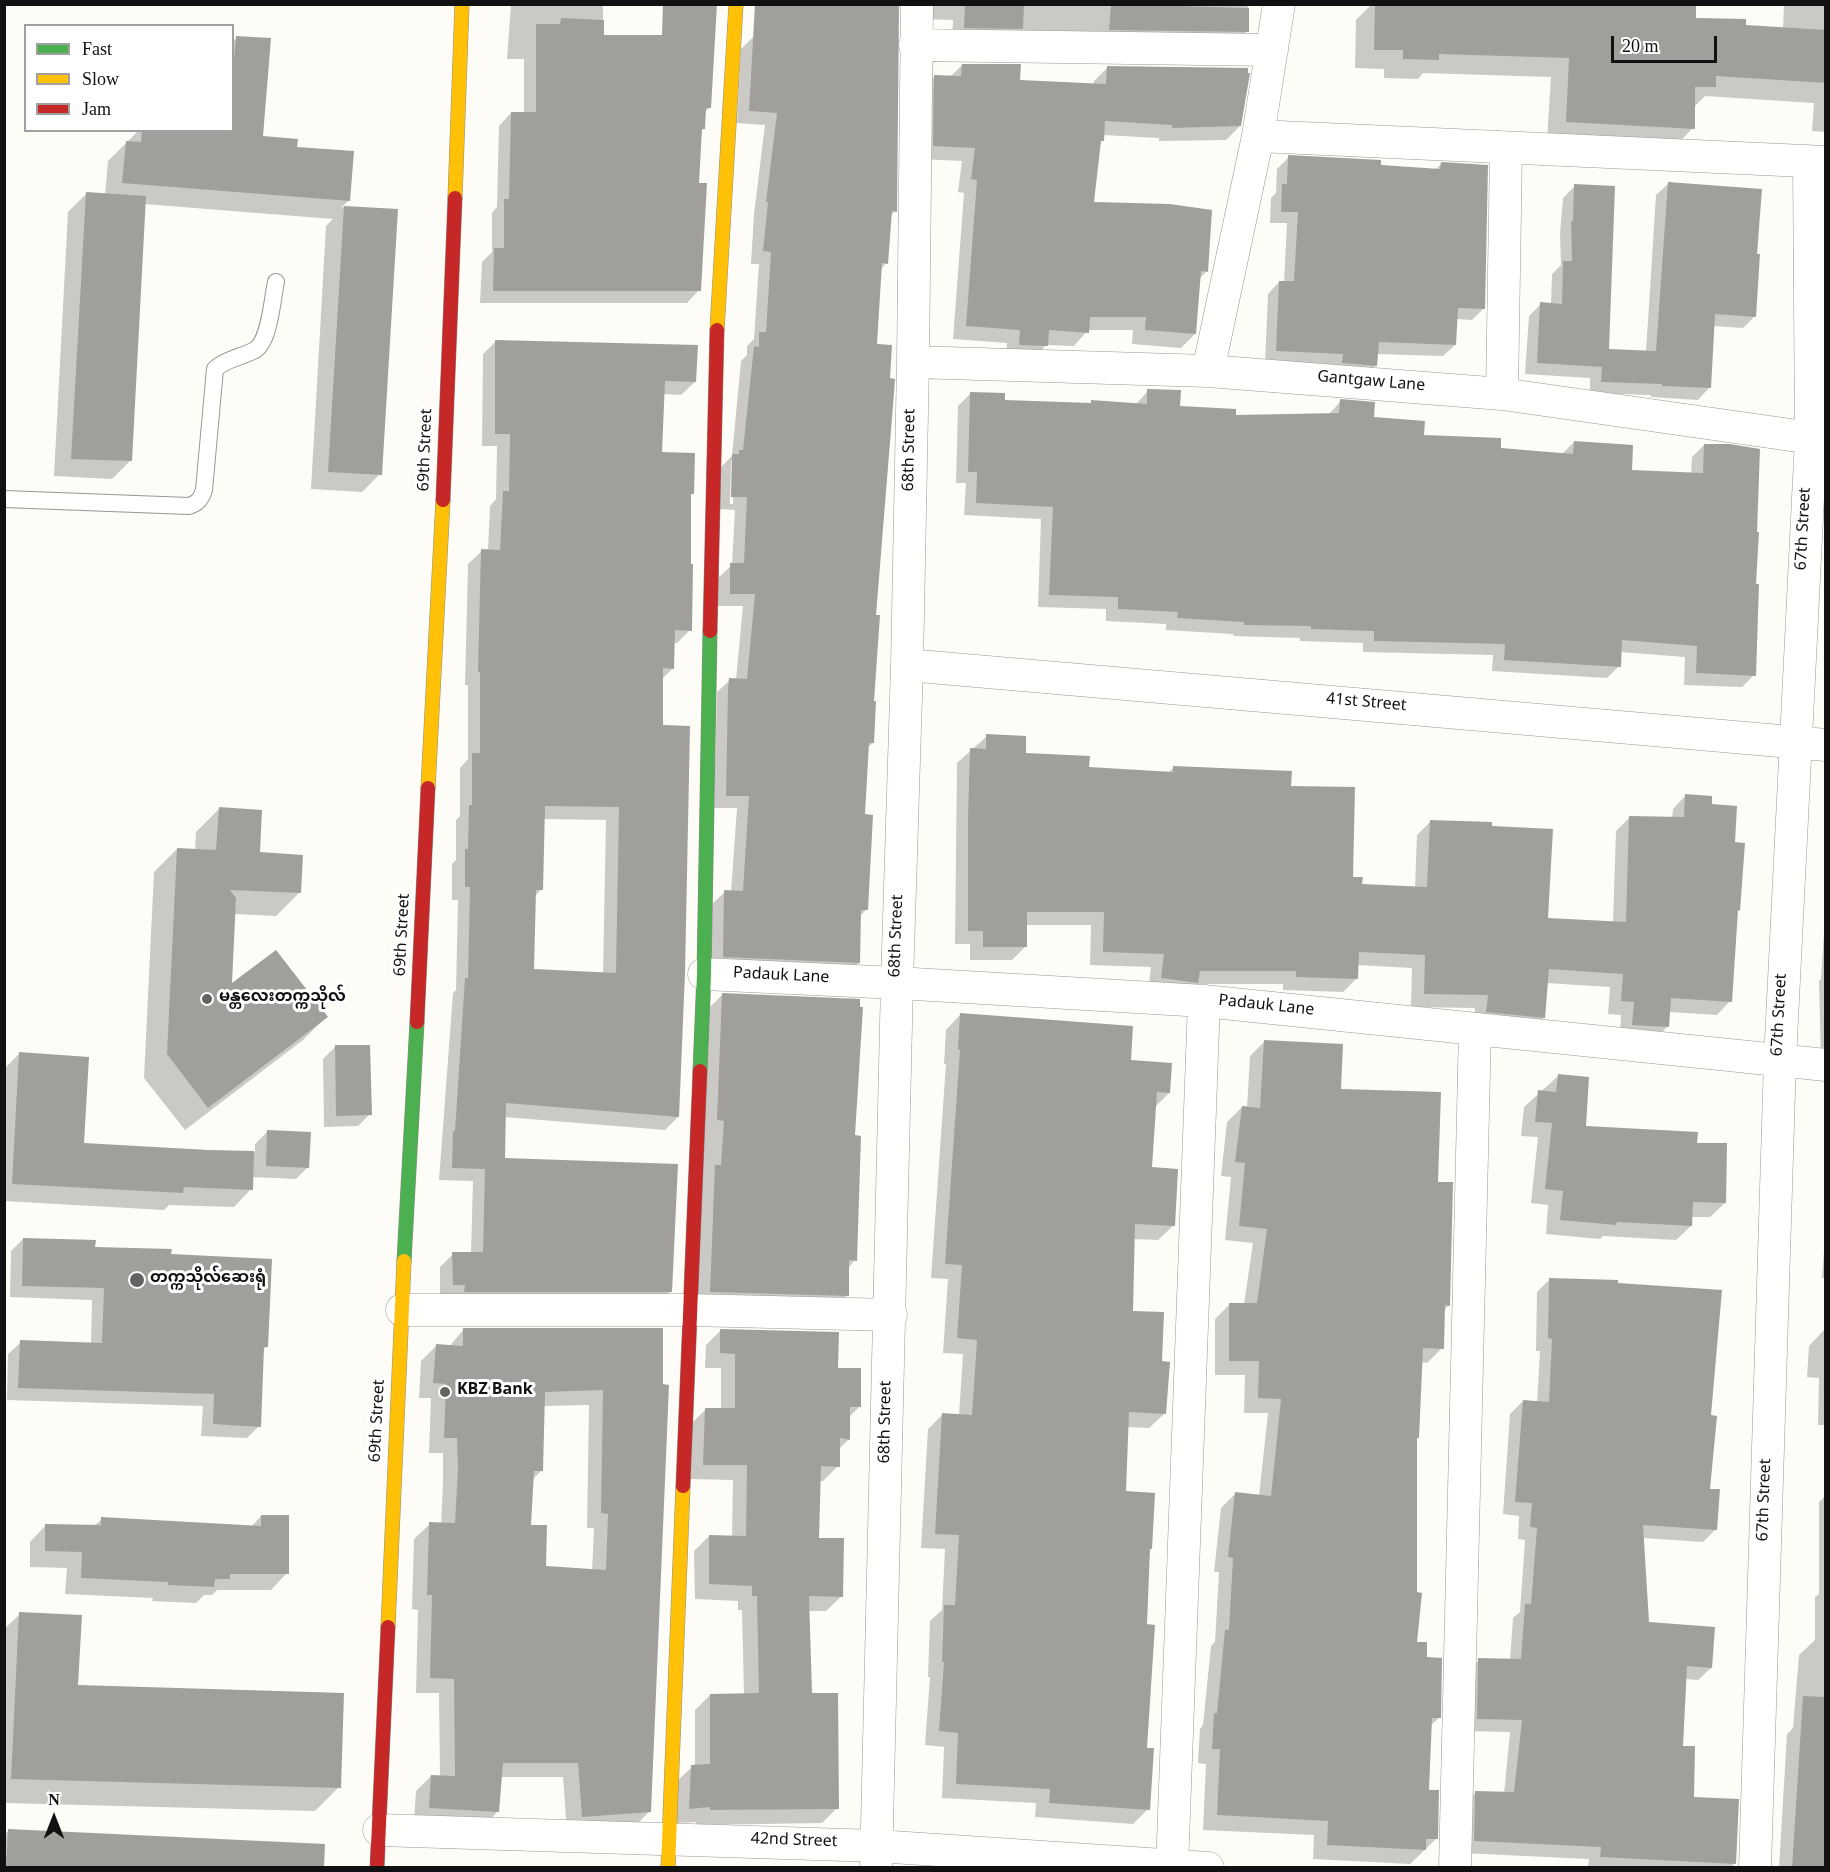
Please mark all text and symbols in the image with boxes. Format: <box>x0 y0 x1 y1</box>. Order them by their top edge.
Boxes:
legend <box>24 24 234 132</box>
scale bar <box>1614 24 1720 62</box>
text: 20 m <box>1622 36 1659 56</box>
text: Fast <box>82 39 112 59</box>
text: Slow <box>82 69 119 89</box>
text: Jam <box>82 99 111 119</box>
street label: Gantgaw Lane <box>1316 370 1426 398</box>
street label: 69th Street <box>417 408 439 492</box>
street label: 68th Street <box>902 408 922 492</box>
street label: 67th Street <box>1794 487 1818 571</box>
street label: 41st Street <box>1325 692 1407 718</box>
street label: 69th Street <box>393 893 417 977</box>
street label: 68th Street <box>888 894 910 978</box>
street label: Padauk Lane <box>732 966 830 990</box>
street label: 67th Street <box>1770 973 1794 1057</box>
place label: မန္တလေးတက္ကသိုလ် <box>219 989 346 1009</box>
marker: မန္တလေးတက္ကသိုလ် <box>200 992 214 1006</box>
street label: Padauk Lane <box>1217 993 1315 1023</box>
place label: တက္ကသိုလ်ဆေးရုံ <box>150 1270 266 1290</box>
marker: တက္ကသိုလ်ဆေးရုံ <box>128 1271 146 1289</box>
street label: 69th Street <box>368 1379 392 1463</box>
street label: 68th Street <box>878 1380 898 1464</box>
place label: KBZ Bank <box>457 1382 533 1402</box>
marker: KBZ Bank <box>438 1385 452 1399</box>
street label: 67th Street <box>1756 1458 1778 1542</box>
north arrow <box>24 1788 84 1848</box>
text: N <box>48 1791 60 1808</box>
street label: 42nd Street <box>750 1832 838 1854</box>

